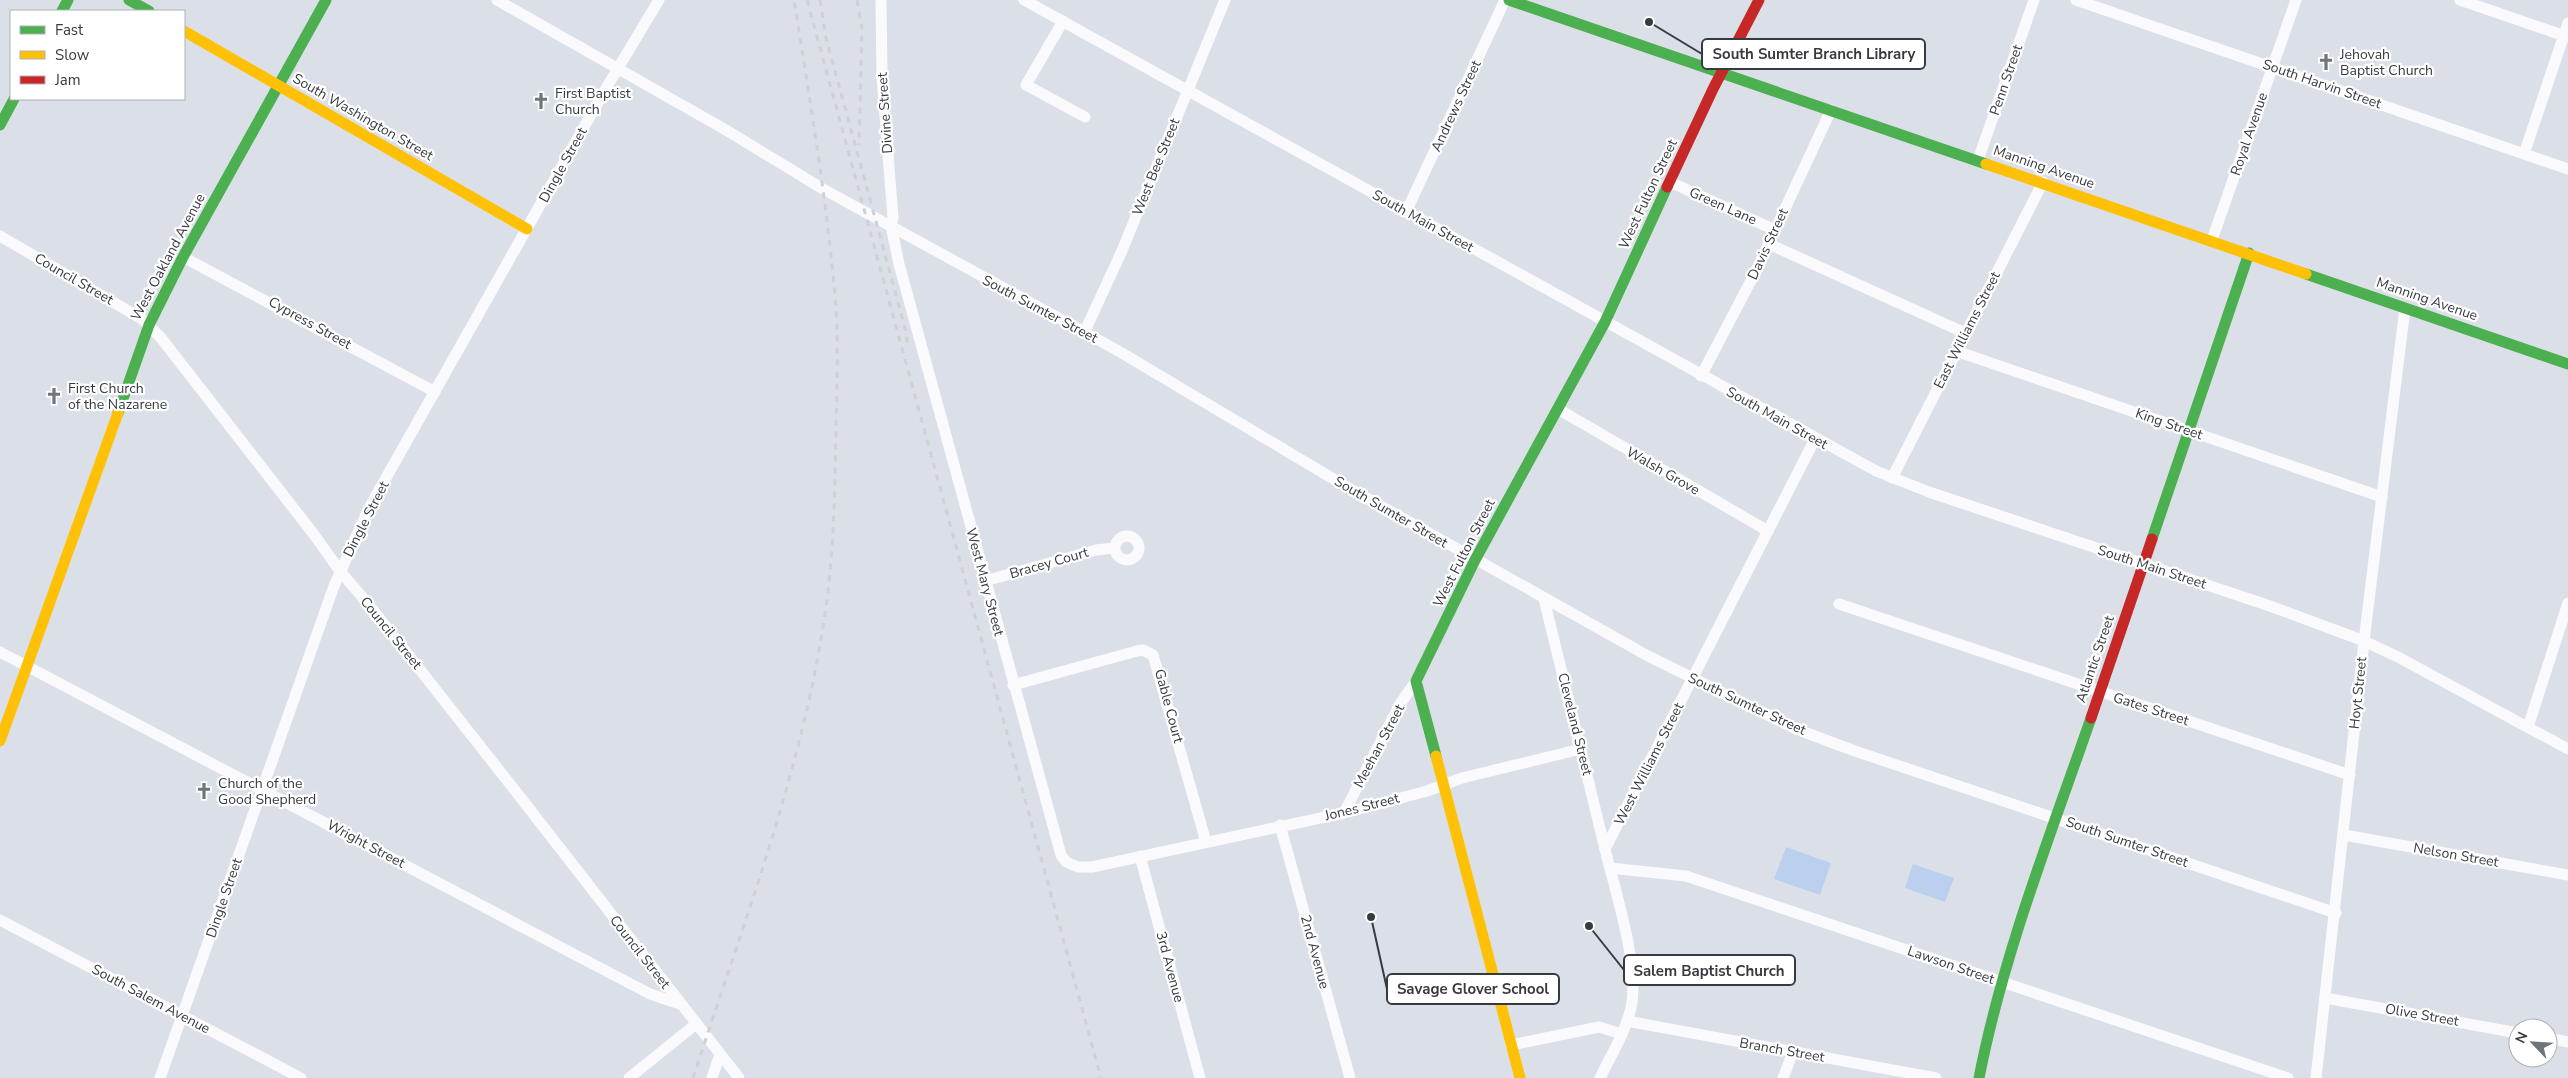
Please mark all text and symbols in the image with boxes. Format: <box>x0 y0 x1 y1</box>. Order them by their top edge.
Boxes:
legend <box>10 10 185 100</box>
text: Fast <box>55 20 84 40</box>
callout: South Sumter Branch Library <box>1702 39 1925 69</box>
street label: Penn Street <box>1985 42 2027 118</box>
text: South Sumter Branch Library <box>1713 44 1916 64</box>
text: Slow <box>55 45 90 65</box>
place label: Jehovah Baptist Church <box>2339 45 2433 80</box>
church icon: Jehovah Baptist Church <box>2316 52 2336 72</box>
street label: South Harvin Street <box>2260 55 2384 113</box>
street label: Andrews Street <box>1427 57 1486 155</box>
street label: South Washington Street <box>289 69 437 165</box>
text: Jam <box>54 70 81 90</box>
street label: Divine Street <box>873 72 897 154</box>
place label: First Baptist Church <box>555 84 631 119</box>
street label: Royal Avenue <box>2226 90 2272 178</box>
church icon: First Baptist Church <box>531 91 551 111</box>
street label: West Bee Street <box>1128 115 1184 218</box>
street label: Dingle Street <box>535 124 592 206</box>
street label: West Fulton Street <box>1614 136 1682 252</box>
street label: Manning Avenue <box>1991 141 2097 193</box>
street label: Green Lane <box>1686 183 1760 229</box>
street label: South Main Street <box>1369 185 1477 257</box>
street label: West Oakland Avenue <box>126 190 210 324</box>
street label: Davis Street <box>1743 205 1793 283</box>
street label: Council Street <box>31 249 117 309</box>
street label: East Williams Street <box>1929 268 2005 392</box>
street label: South Sumter Street <box>979 271 1101 348</box>
street label: Manning Avenue <box>2374 273 2480 325</box>
street label: Cypress Street <box>265 292 355 354</box>
place label: First Church of the Nazarene <box>68 379 167 414</box>
street label: South Main Street <box>1723 382 1831 454</box>
church icon: First Church of the Nazarene <box>44 386 64 406</box>
street label: King Street <box>2133 404 2205 444</box>
street label: Walsh Grove <box>1623 442 1703 500</box>
street label: South Sumter Street <box>1331 472 1451 552</box>
street label: Dingle Street <box>339 478 393 560</box>
street label: West Fulton Street <box>1429 496 1500 610</box>
street label: West Mary Street <box>961 526 1009 638</box>
street label: South Main Street <box>2095 540 2209 594</box>
street label: Bracey Court <box>1007 543 1091 583</box>
street label: Council Street <box>356 593 426 673</box>
street label: Atlantic Street <box>2071 613 2119 705</box>
street label: Hoyt Street <box>2345 656 2371 730</box>
street label: Gable Court <box>1150 667 1188 745</box>
street label: South Sumter Street <box>1685 668 1809 740</box>
street label: Cleveland Street <box>1553 671 1597 777</box>
street label: Gates Street <box>2111 688 2191 730</box>
street label: West Williams Street <box>1610 699 1688 829</box>
street label: Meehan Street <box>1349 701 1409 791</box>
place label: Church of the Good Shepherd <box>218 774 316 809</box>
church icon: Church of the Good Shepherd <box>194 781 214 801</box>
street label: Jones Street <box>1322 789 1401 826</box>
street label: South Sumter Street <box>2063 812 2191 872</box>
street label: Wright Street <box>324 815 408 873</box>
street label: Nelson Street <box>2412 838 2500 872</box>
street label: Dingle Street <box>201 856 247 940</box>
street label: Council Street <box>605 911 675 993</box>
street label: 2nd Avenue <box>1296 913 1334 991</box>
street label: 3rd Avenue <box>1151 929 1189 1005</box>
street label: Lawson Street <box>1905 941 1997 989</box>
callout: Salem Baptist Church <box>1624 955 1795 985</box>
street label: South Salem Avenue <box>88 960 214 1038</box>
text: Salem Baptist Church <box>1633 961 1785 981</box>
callout: Savage Glover School <box>1387 974 1559 1004</box>
text: Savage Glover School <box>1397 979 1549 999</box>
street label: Olive Street <box>2384 999 2460 1031</box>
north arrow <box>2508 1018 2558 1068</box>
text: N <box>2511 1029 2532 1046</box>
street label: Branch Street <box>1738 1033 1826 1067</box>

